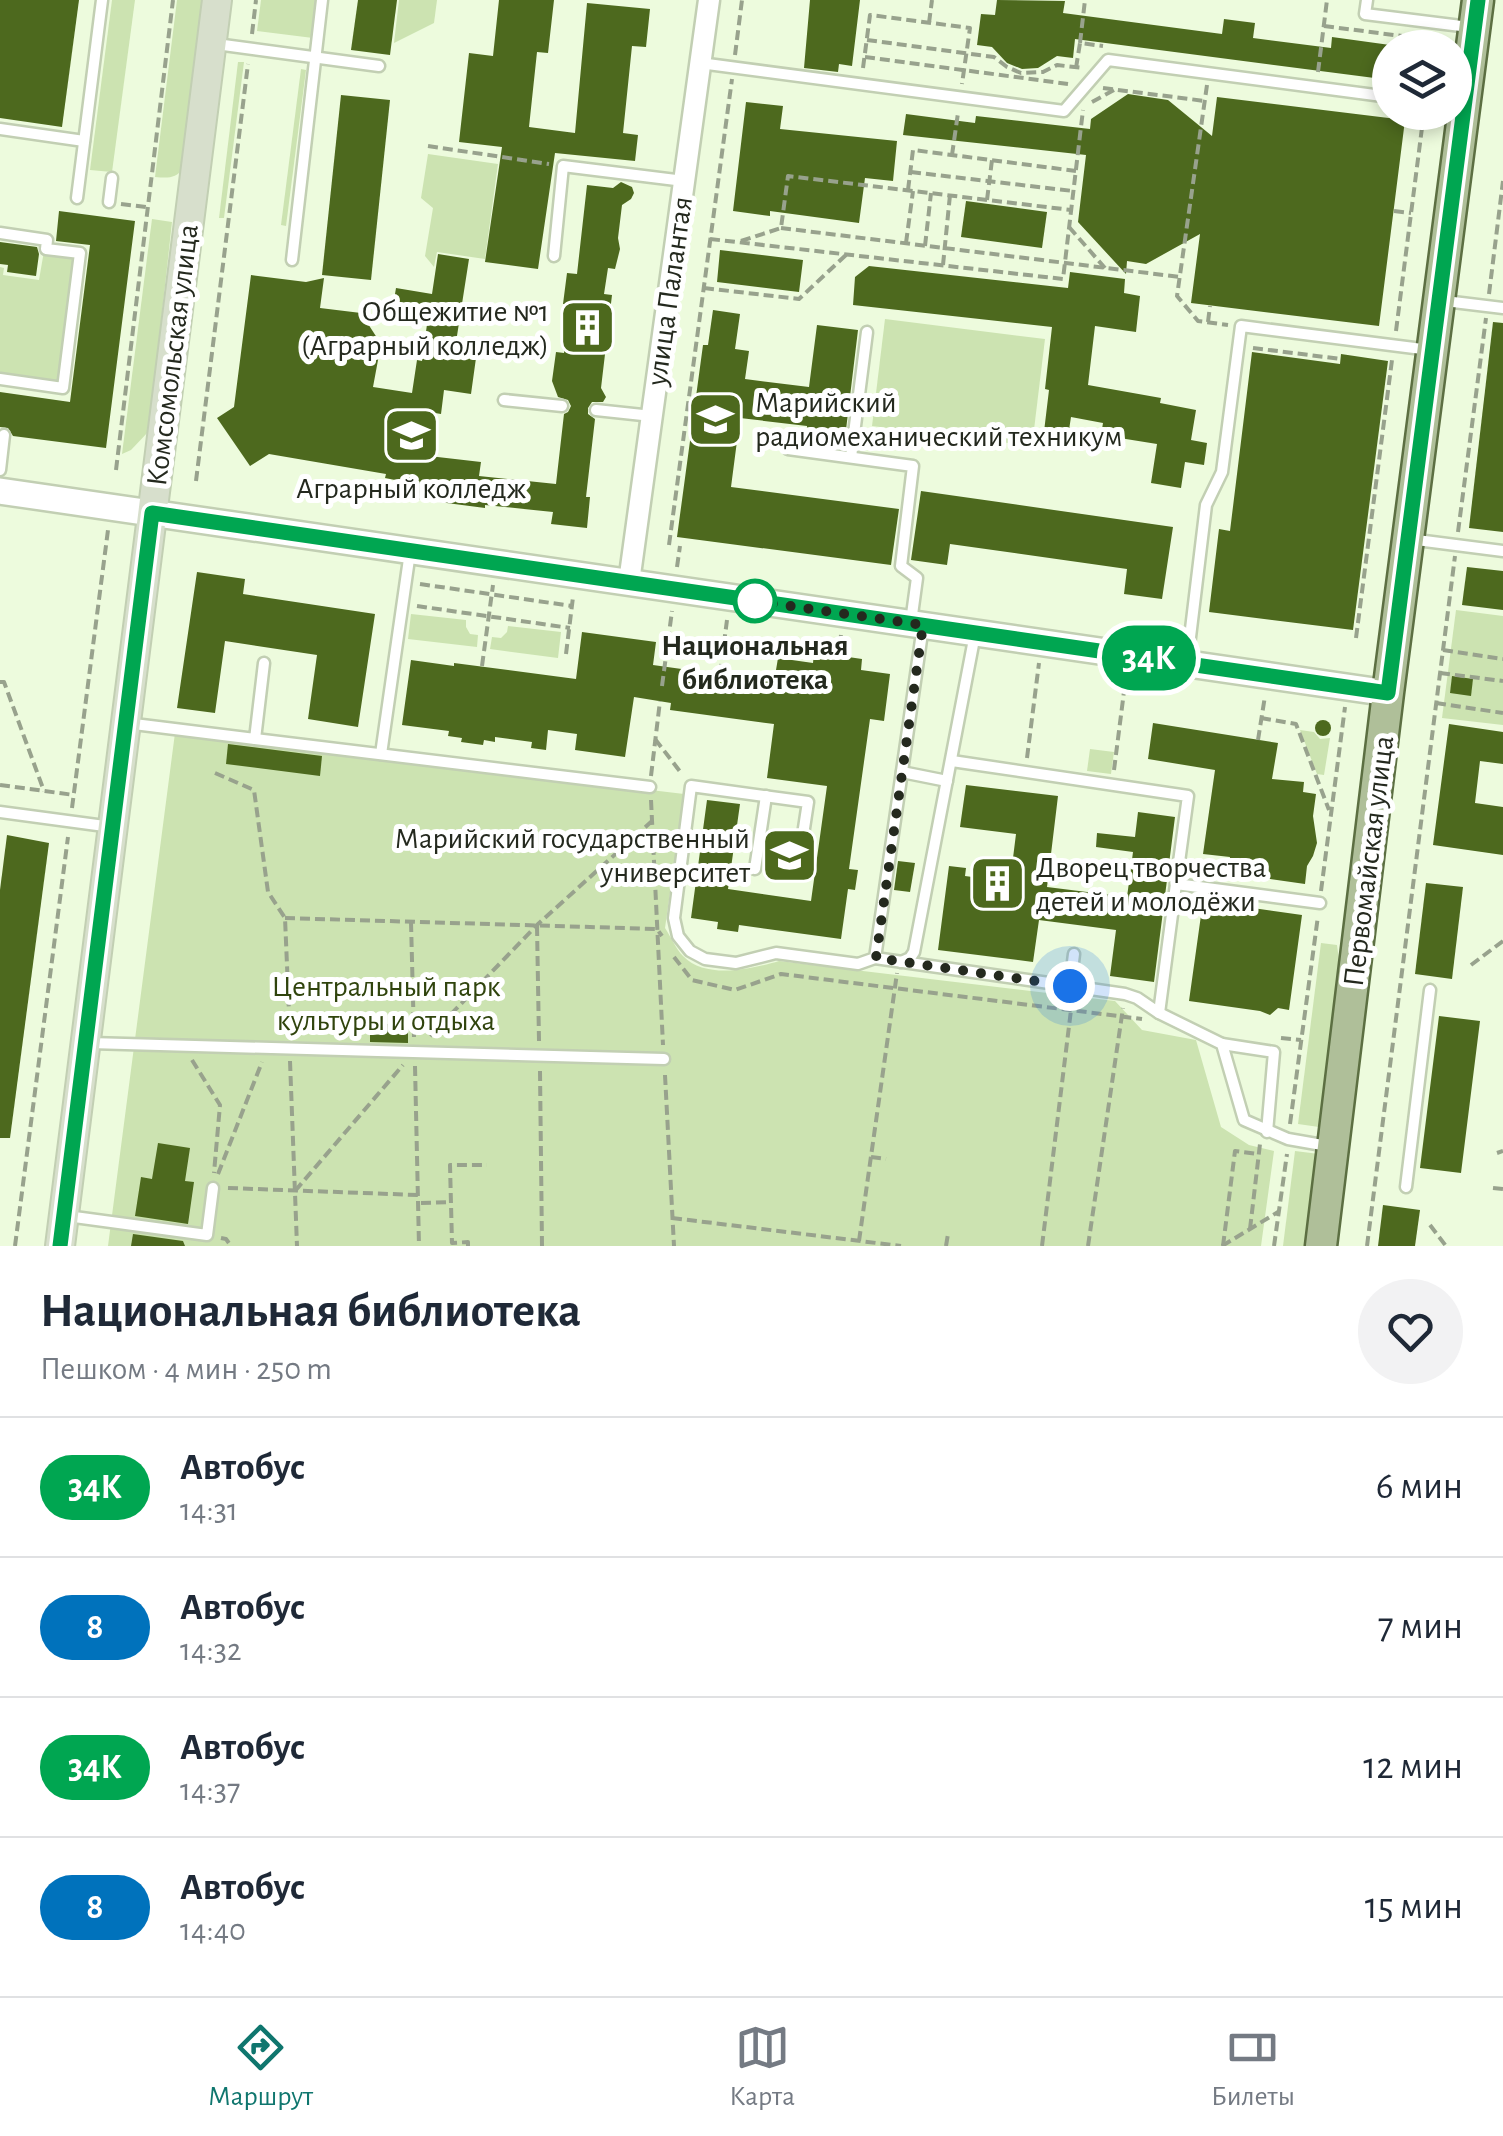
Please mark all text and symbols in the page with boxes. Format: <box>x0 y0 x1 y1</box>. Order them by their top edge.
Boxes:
map controls <box>1372 30 1472 130</box>
button: layers <box>1372 30 1472 130</box>
street label: улица Палантая <box>642 195 698 389</box>
street label: Комсомольская улица <box>142 222 204 488</box>
place label: Общежитие №1 (Аграрный колледж) <box>301 297 549 361</box>
building icon: Общежитие №1 (Аграрный колледж) <box>558 298 618 358</box>
place label: Марийский радиомеханический техникум <box>755 388 1123 452</box>
school or university icon: Марийский радиомеханический техникум <box>686 389 746 449</box>
school or university icon: Аграрный колледж <box>381 405 441 465</box>
place label: Аграрный колледж <box>296 474 526 504</box>
marker: Национальная библиотека <box>734 580 776 622</box>
line badge: 34К <box>1092 626 1206 690</box>
place label: Национальная библиотека <box>661 631 849 695</box>
text: 34К <box>1122 641 1176 676</box>
street label: Первомайская улица <box>1339 734 1399 988</box>
place label: Марийский государственный университет <box>395 824 750 888</box>
school or university icon: Марийский государственный университет <box>759 825 819 885</box>
place label: Дворец творчества детей и молодёжи <box>1036 853 1266 917</box>
building icon: Дворец творчества детей и молодёжи <box>967 854 1027 914</box>
your location <box>1045 961 1095 1011</box>
park label: Центральный парк культуры и отдыха <box>271 972 501 1036</box>
button: heart <box>1358 1279 1463 1384</box>
text: Национальная библиотека <box>40 1288 581 1336</box>
text: Пешком · 4 мин · 250 m <box>40 1353 332 1385</box>
text: Автобус <box>180 1449 305 1487</box>
text: 6 мин <box>1376 1468 1463 1506</box>
text: 34К <box>68 1470 122 1505</box>
text: 14:31 <box>180 1494 238 1526</box>
text: Автобус <box>180 1589 305 1627</box>
text: 7 мин <box>1378 1608 1463 1646</box>
text: 8 <box>86 1610 104 1645</box>
text: 14:32 <box>180 1634 241 1666</box>
text: Автобус <box>180 1729 305 1767</box>
text: 12 мин <box>1363 1748 1463 1786</box>
text: 34К <box>68 1750 122 1785</box>
text: 14:37 <box>180 1774 240 1806</box>
text: Автобус <box>180 1869 305 1907</box>
text: 15 мин <box>1365 1888 1463 1926</box>
text: 8 <box>86 1890 104 1925</box>
text: 14:40 <box>180 1914 246 1946</box>
tab: Маршрут <box>208 2020 313 2114</box>
tab: Карта <box>729 2020 795 2114</box>
tab: Билеты <box>1211 2020 1295 2114</box>

